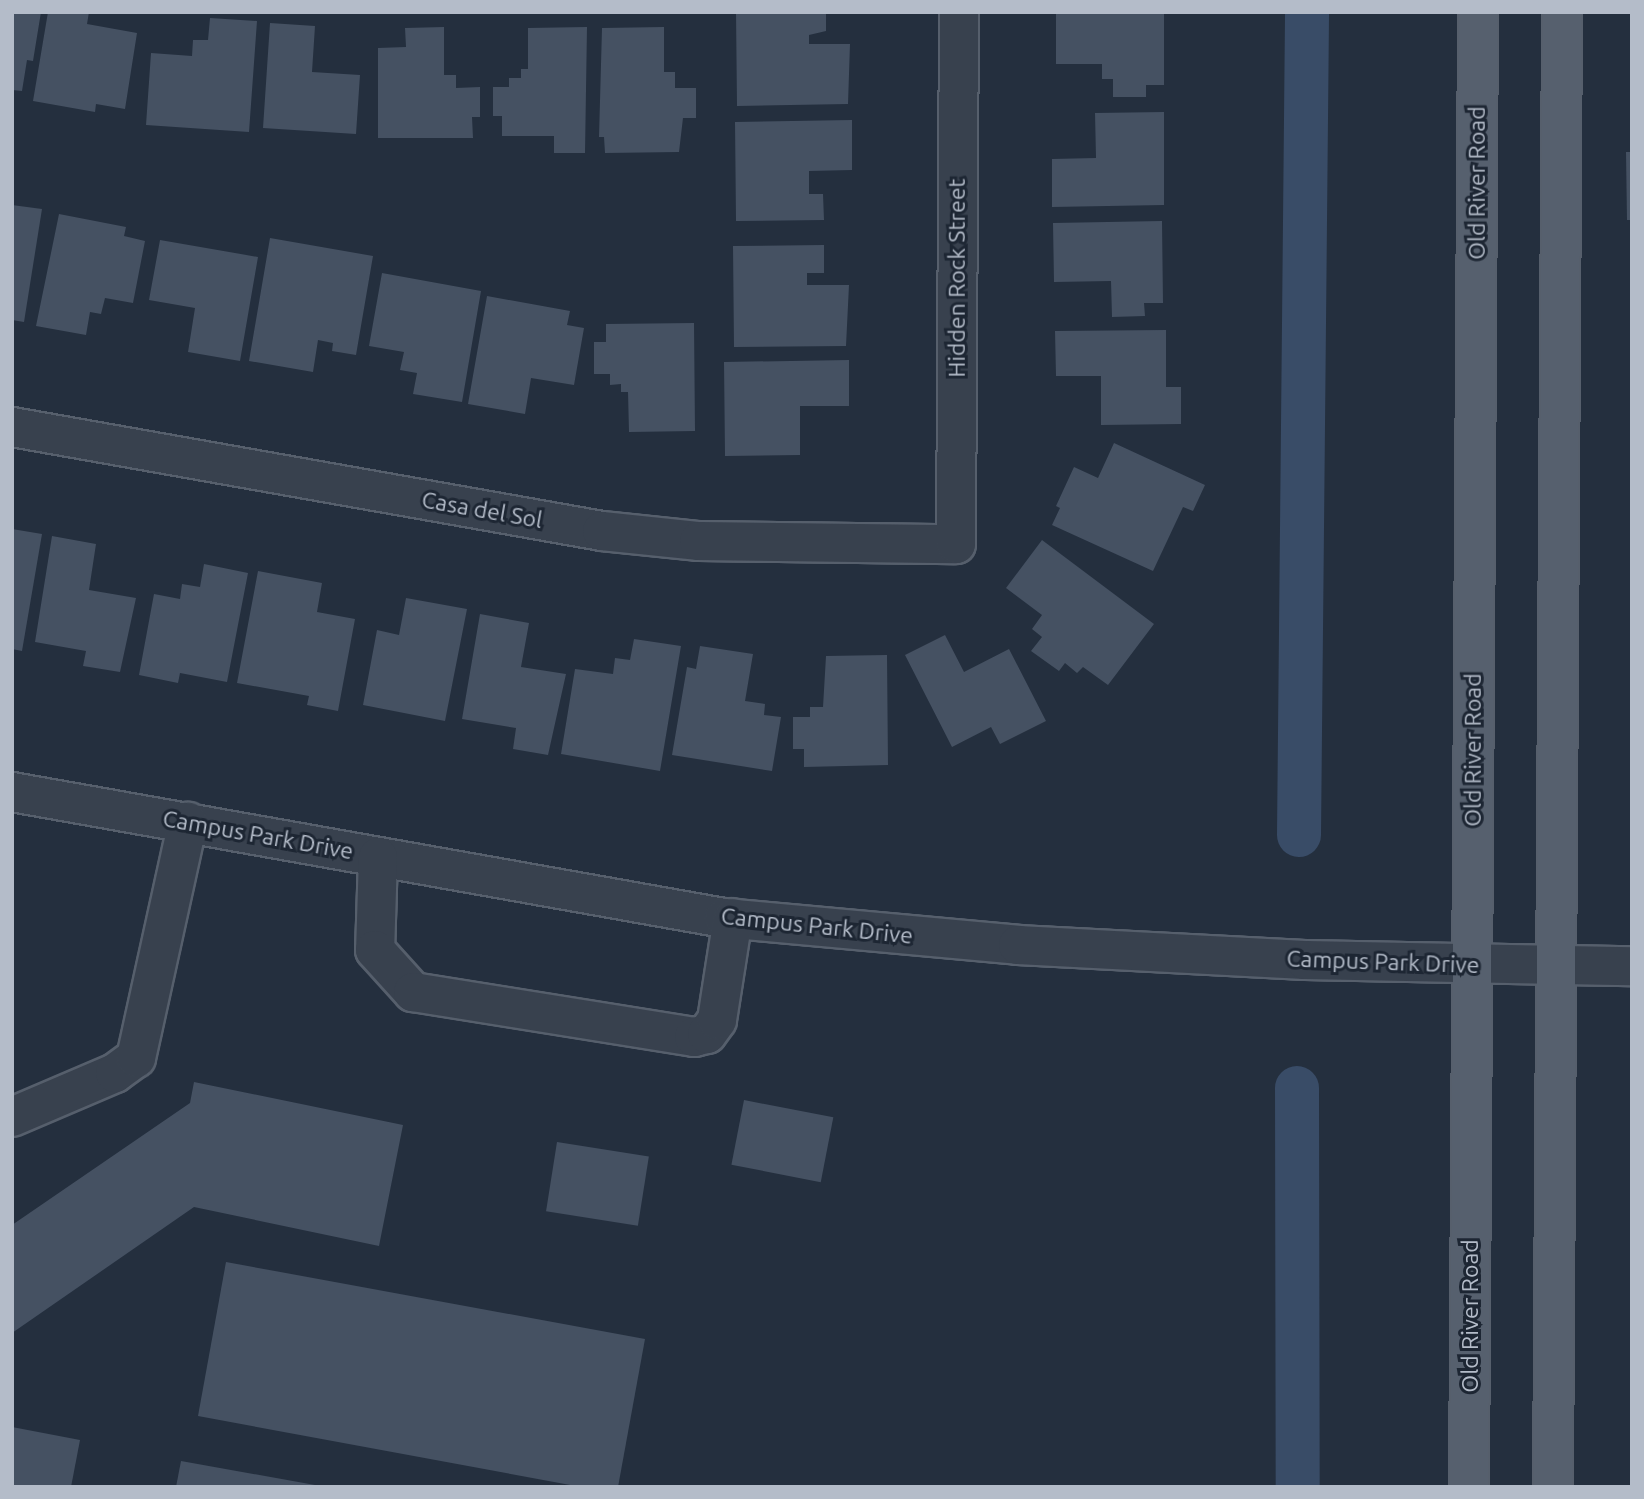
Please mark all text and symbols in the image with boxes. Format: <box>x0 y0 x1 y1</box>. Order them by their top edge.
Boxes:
street label: Old River Road <box>1463 106 1491 260</box>
street label: Hidden Rock Street <box>943 178 971 378</box>
street label: Casa del Sol <box>420 486 544 534</box>
street label: Old River Road <box>1459 673 1487 827</box>
street label: Campus Park Drive <box>161 805 355 865</box>
street label: Campus Park Drive <box>720 902 914 950</box>
street label: Campus Park Drive <box>1286 945 1480 979</box>
street label: Old River Road <box>1456 1239 1484 1393</box>

